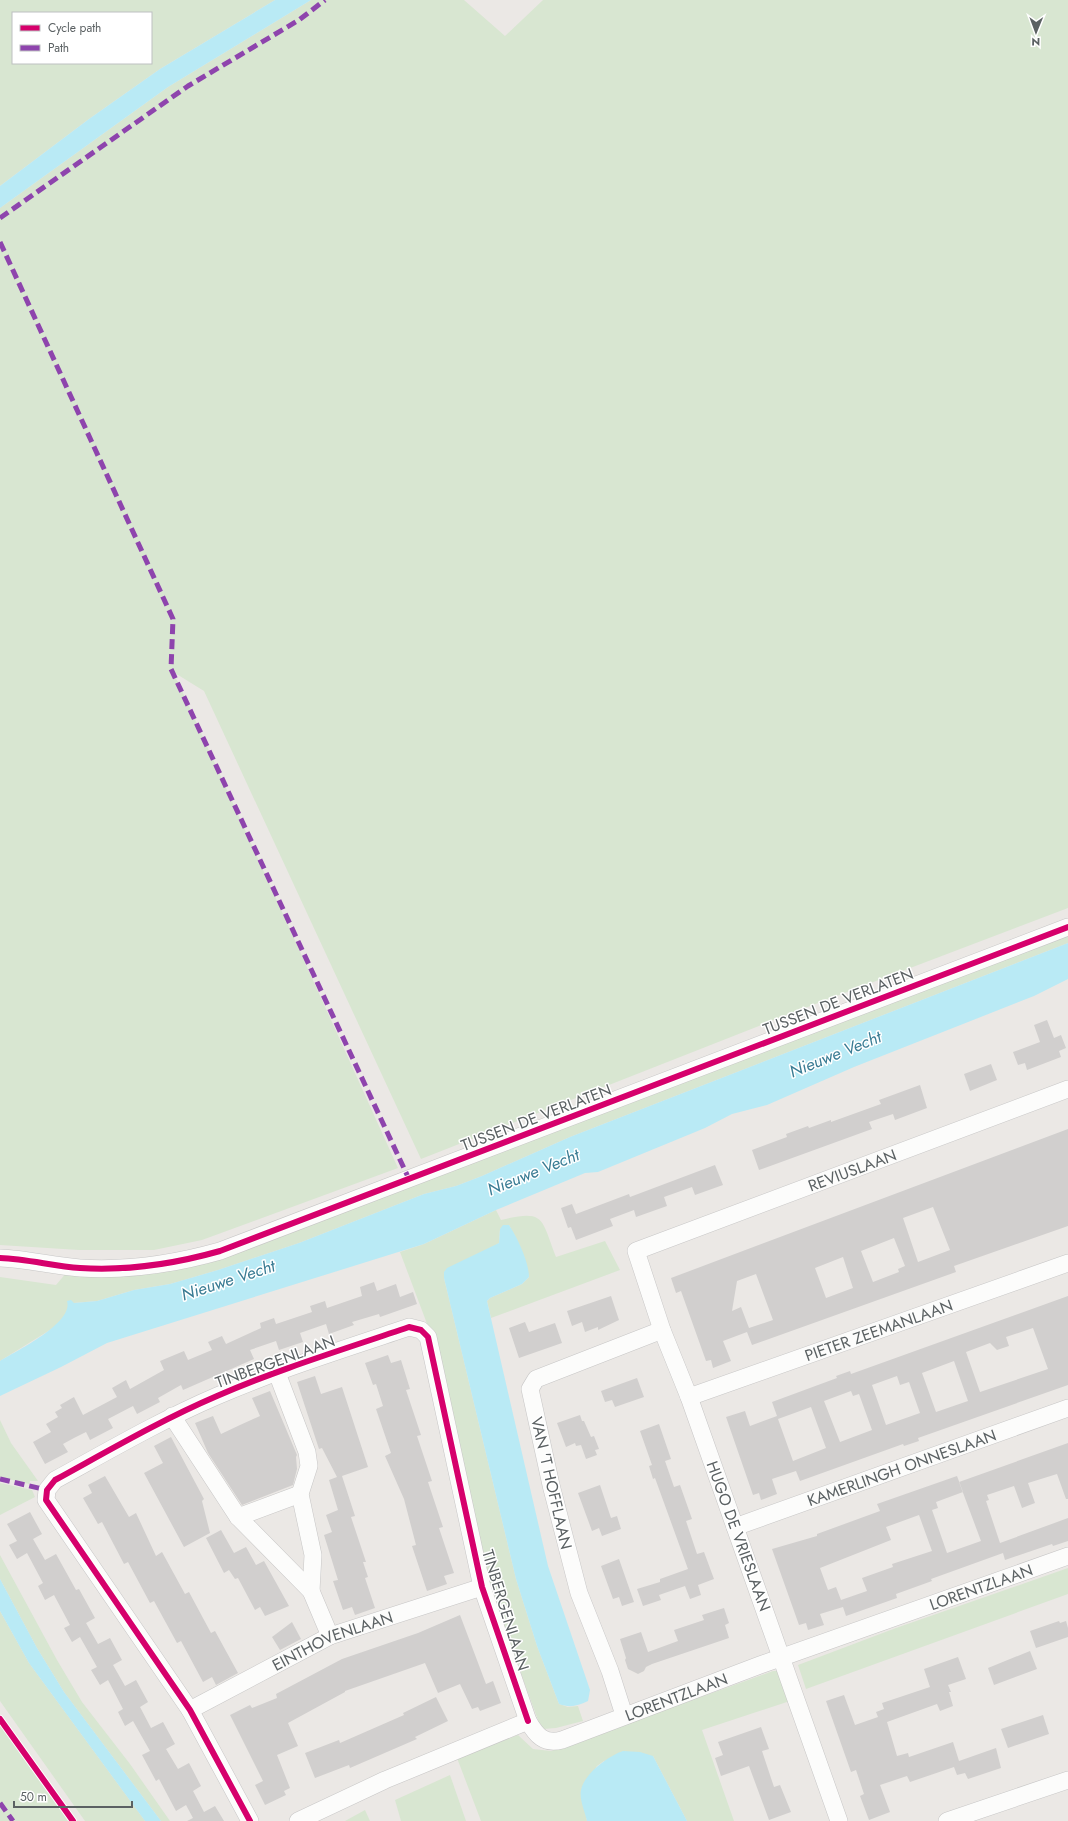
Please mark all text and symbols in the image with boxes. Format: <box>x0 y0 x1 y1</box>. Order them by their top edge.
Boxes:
legend <box>12 12 152 64</box>
north arrow <box>1016 12 1056 52</box>
text: Cycle path <box>48 19 101 37</box>
text: N <box>1031 34 1040 50</box>
text: Path <box>48 39 69 57</box>
street label: TUSSEN DE VERLATEN <box>760 962 917 1041</box>
water label: Nieuwe Vecht <box>785 1024 886 1083</box>
street label: TUSSEN DE VERLATEN <box>458 1078 615 1157</box>
water label: Nieuwe Vecht <box>483 1142 584 1201</box>
street label: REVIUSLAAN <box>805 1143 900 1197</box>
water label: Nieuwe Vecht <box>178 1253 279 1306</box>
street label: PIETER ZEEMANLAAN <box>802 1294 956 1367</box>
street label: TINBERGENLAAN <box>212 1329 338 1394</box>
street label: VAN 'T HOFFLAAN <box>525 1415 578 1552</box>
street label: KAMERLINGH ONNESLAAN <box>804 1424 1000 1512</box>
street label: HUGO DE VRIESLAAN <box>701 1458 776 1615</box>
street label: TINBERGENLAAN <box>476 1547 535 1674</box>
street label: LORENTZLAAN <box>926 1558 1036 1616</box>
street label: EINTHOVENLAAN <box>268 1605 396 1677</box>
street label: LORENTZLAAN <box>622 1667 731 1727</box>
scale bar <box>14 1783 132 1809</box>
text: 50 m <box>20 1788 47 1806</box>

